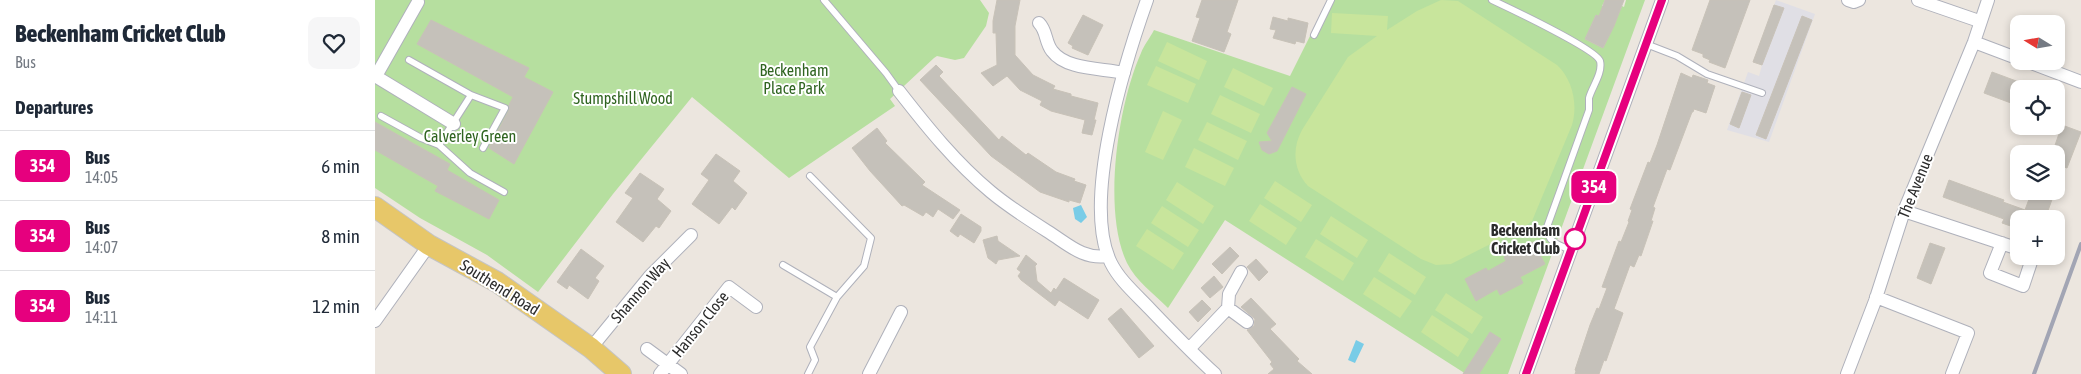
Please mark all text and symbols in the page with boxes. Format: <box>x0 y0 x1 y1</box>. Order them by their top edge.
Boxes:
north arrow <box>2010 15 2065 70</box>
map controls <box>2010 15 2065 265</box>
button: heart <box>308 17 360 69</box>
text: Beckenham Cricket Club <box>15 20 226 47</box>
text: Bus <box>15 53 36 71</box>
park label: Beckenham Place Park <box>759 61 829 97</box>
button: locate <box>2010 80 2065 135</box>
park label: Stumpshill Wood <box>573 89 673 108</box>
text: Departures <box>15 96 93 118</box>
park label: Calverley Green <box>424 127 516 146</box>
button: layers <box>2010 145 2065 200</box>
text: Bus <box>85 146 110 168</box>
street label: The Avenue <box>1894 151 1936 221</box>
text: 354 <box>30 155 55 176</box>
text: 6 min <box>321 155 360 177</box>
text: 14:05 <box>85 168 118 186</box>
line badge: 354 <box>1565 171 1623 203</box>
text: 354 <box>1581 176 1607 197</box>
button: + <box>2010 210 2065 265</box>
text: Bus <box>85 216 110 238</box>
place label: Beckenham Cricket Club <box>1491 221 1560 257</box>
text: 354 <box>30 225 55 246</box>
text: 8 min <box>321 225 360 247</box>
marker: Beckenham Cricket Club <box>1564 228 1586 250</box>
text: 14:07 <box>85 238 118 256</box>
street label: Shannon Way <box>607 254 674 327</box>
street label: Southend Road <box>457 256 543 318</box>
text: Bus <box>85 286 110 308</box>
street label: Hanson Close <box>668 288 732 360</box>
text: 354 <box>30 295 55 316</box>
text: 12 min <box>312 295 360 317</box>
text: 14:11 <box>85 308 118 326</box>

